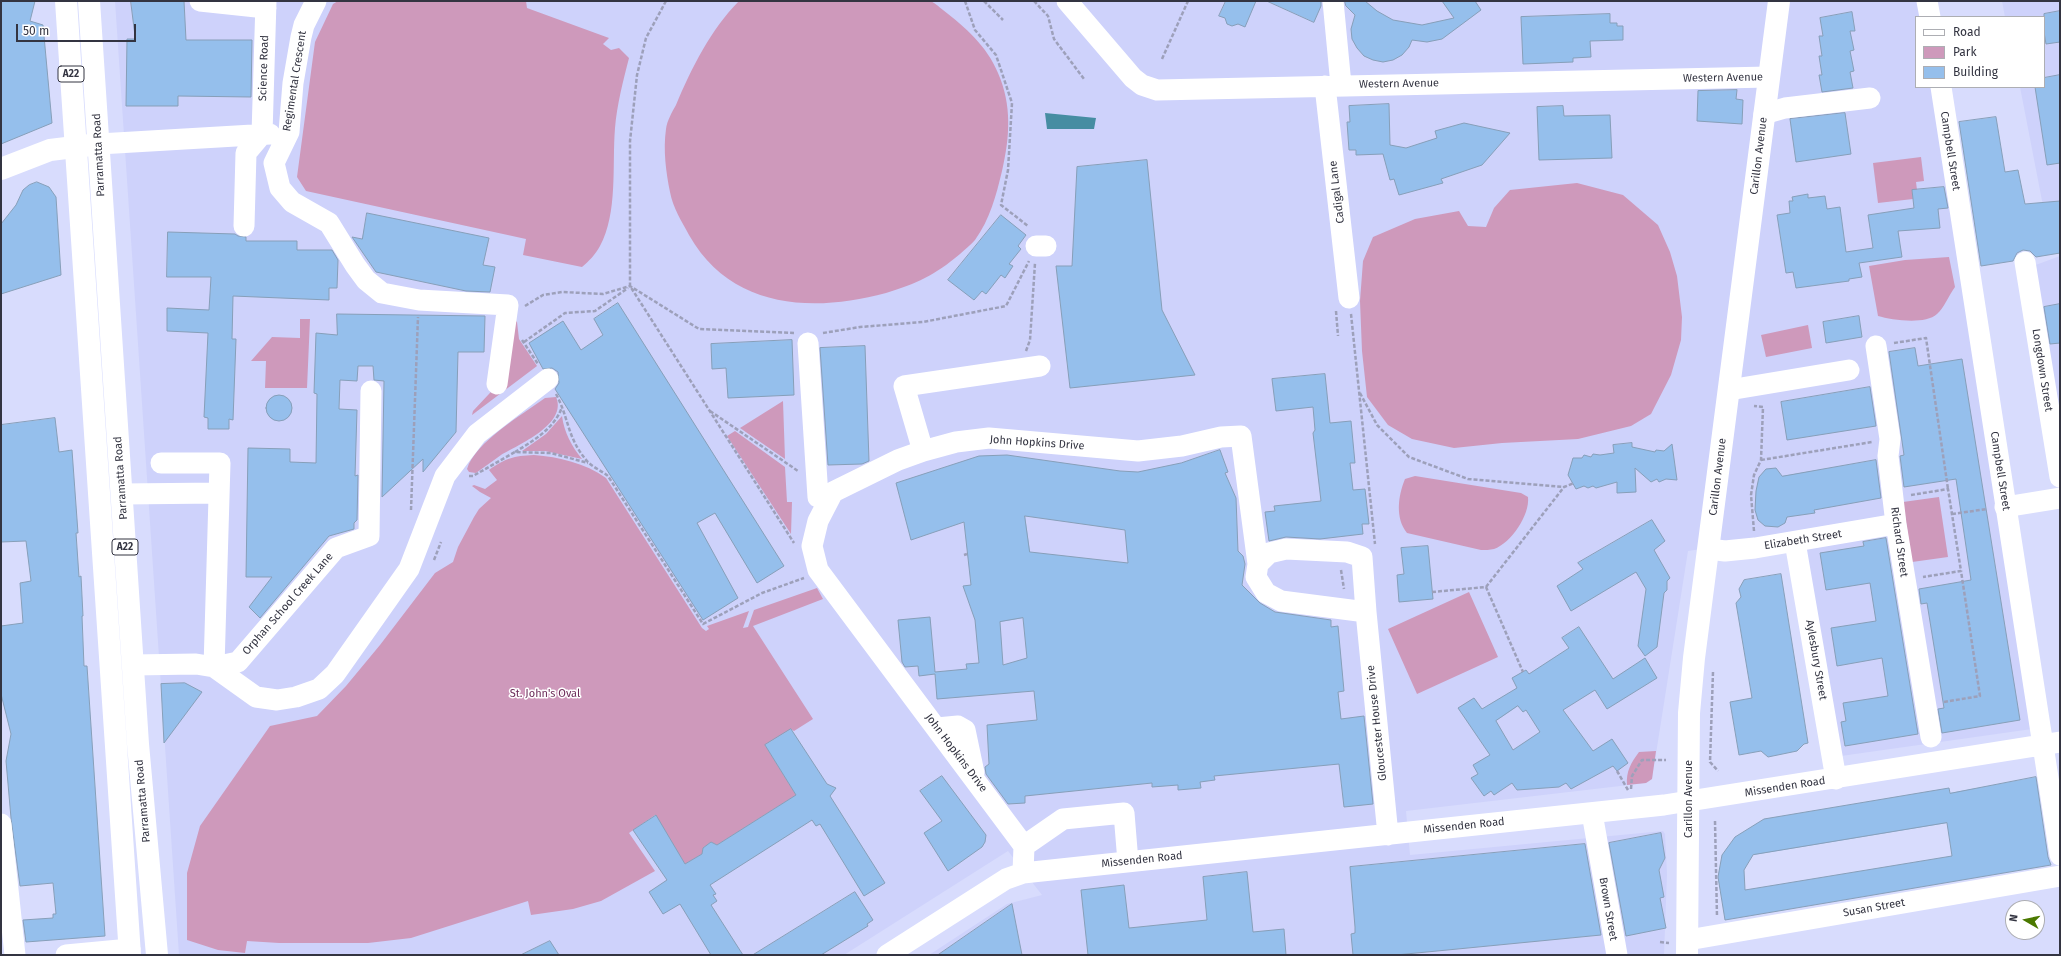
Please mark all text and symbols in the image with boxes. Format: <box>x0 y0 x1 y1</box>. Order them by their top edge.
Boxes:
scale bar <box>18 16 138 42</box>
legend <box>1915 16 2045 88</box>
text: 50 m <box>23 24 49 38</box>
text: Road <box>1953 25 1981 39</box>
street label: Regimental Crescent <box>281 30 309 132</box>
street label: Science Road <box>256 35 272 101</box>
text: Park <box>1953 45 1977 59</box>
text: Building <box>1953 65 1998 79</box>
road number: A22 <box>58 66 84 82</box>
street label: Western Avenue <box>1683 71 1763 85</box>
street label: Western Avenue <box>1359 77 1439 91</box>
street label: Campbell Street <box>1937 111 1963 191</box>
street label: Parramatta Road <box>90 113 108 197</box>
street label: Carillon Avenue <box>1748 116 1770 196</box>
street label: Cadigal Lane <box>1327 160 1347 224</box>
street label: Longdown Street <box>2029 328 2055 412</box>
street label: Campbell Street <box>1987 431 2013 511</box>
street label: John Hopkins Drive <box>989 433 1085 453</box>
street label: Parramatta Road <box>112 436 130 520</box>
street label: Carillon Avenue <box>1707 437 1729 517</box>
street label: Richard Street <box>1888 506 1910 578</box>
street label: Elizabeth Street <box>1763 527 1843 553</box>
road number: A22 <box>112 539 138 555</box>
street label: Orphan School Creek Lane <box>240 550 336 658</box>
street label: Aylesbury Street <box>1802 619 1830 701</box>
street label: Gloucester House Drive <box>1364 665 1390 781</box>
park label: St. John's Oval <box>510 687 580 701</box>
street label: John Hopkins Drive <box>922 711 990 795</box>
street label: Parramatta Road <box>133 759 153 843</box>
street label: Carillon Avenue <box>1682 760 1696 838</box>
street label: Missenden Road <box>1744 774 1826 800</box>
street label: Missenden Road <box>1423 815 1505 837</box>
street label: Missenden Road <box>1101 849 1183 871</box>
street label: Brown Street <box>1596 876 1620 942</box>
street label: Susan Street <box>1842 896 1906 920</box>
north arrow <box>2005 900 2045 940</box>
text: N <box>2007 914 2021 923</box>

